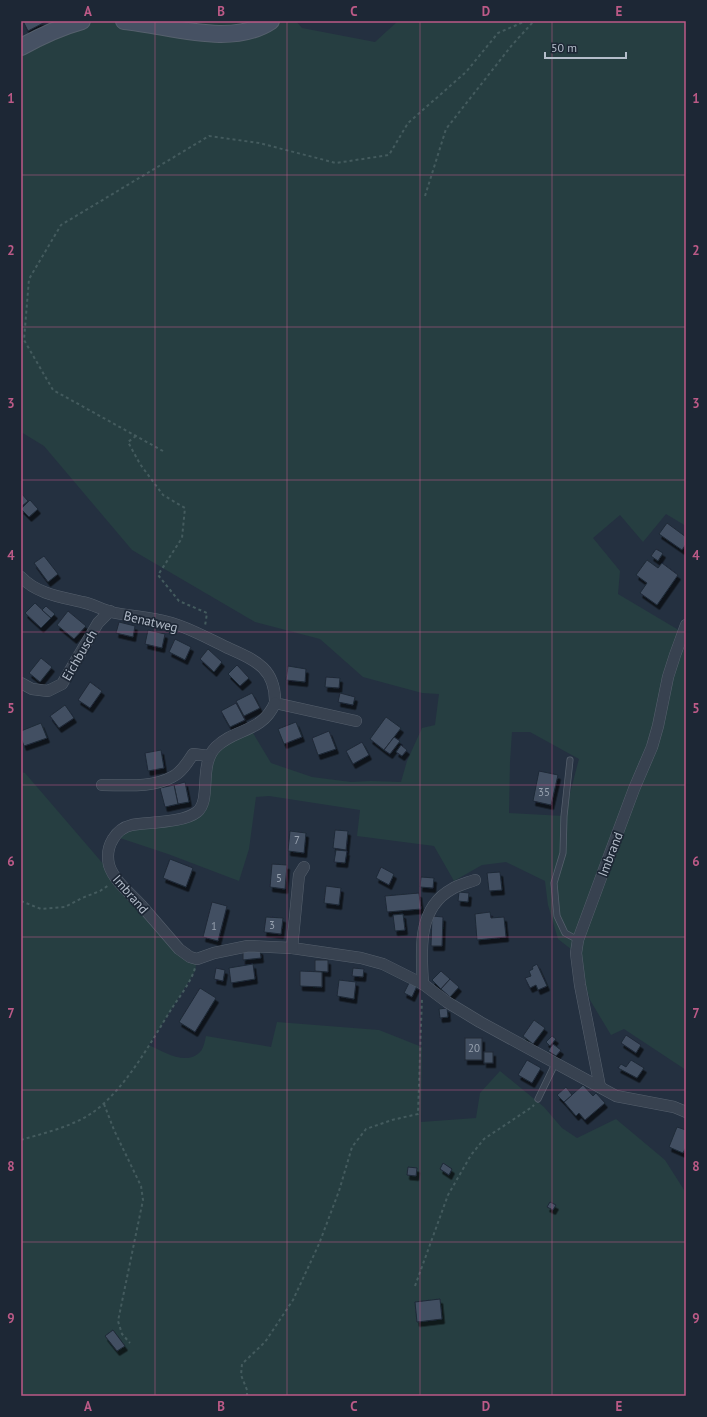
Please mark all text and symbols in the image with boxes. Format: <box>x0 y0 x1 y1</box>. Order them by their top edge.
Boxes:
text: A <box>84 3 92 20</box>
text: B <box>217 3 225 20</box>
text: C <box>350 3 358 20</box>
text: D <box>482 3 490 20</box>
text: E <box>616 3 623 20</box>
scale bar <box>545 34 626 60</box>
text: 50 m <box>551 40 577 55</box>
text: 1 <box>7 90 15 107</box>
text: 1 <box>692 90 700 107</box>
text: 2 <box>7 242 15 259</box>
text: 2 <box>692 242 700 259</box>
text: 3 <box>7 395 15 412</box>
text: 3 <box>692 395 700 412</box>
text: 4 <box>7 547 15 564</box>
text: 4 <box>692 547 700 564</box>
street label: Benatweg <box>122 607 180 636</box>
street label: Eichbusch <box>58 627 101 684</box>
text: 5 <box>7 700 15 717</box>
text: 5 <box>692 700 700 717</box>
house number: 35 <box>538 785 550 799</box>
street label: Imbrand <box>594 830 627 879</box>
house number: 7 <box>294 833 300 847</box>
text: 6 <box>7 853 15 870</box>
text: 6 <box>692 853 700 870</box>
street label: Imbrand <box>109 871 152 917</box>
house number: 5 <box>276 871 282 885</box>
house number: 3 <box>269 918 275 932</box>
house number: 1 <box>211 919 217 933</box>
text: 7 <box>7 1005 15 1022</box>
text: 7 <box>692 1005 700 1022</box>
house number: 20 <box>468 1041 480 1055</box>
text: 8 <box>7 1158 15 1175</box>
text: 8 <box>692 1158 700 1175</box>
text: 9 <box>7 1310 15 1327</box>
text: 9 <box>692 1310 700 1327</box>
text: A <box>84 1398 92 1415</box>
text: B <box>217 1398 225 1415</box>
text: C <box>350 1398 358 1415</box>
text: D <box>482 1398 490 1415</box>
text: E <box>616 1398 623 1415</box>

